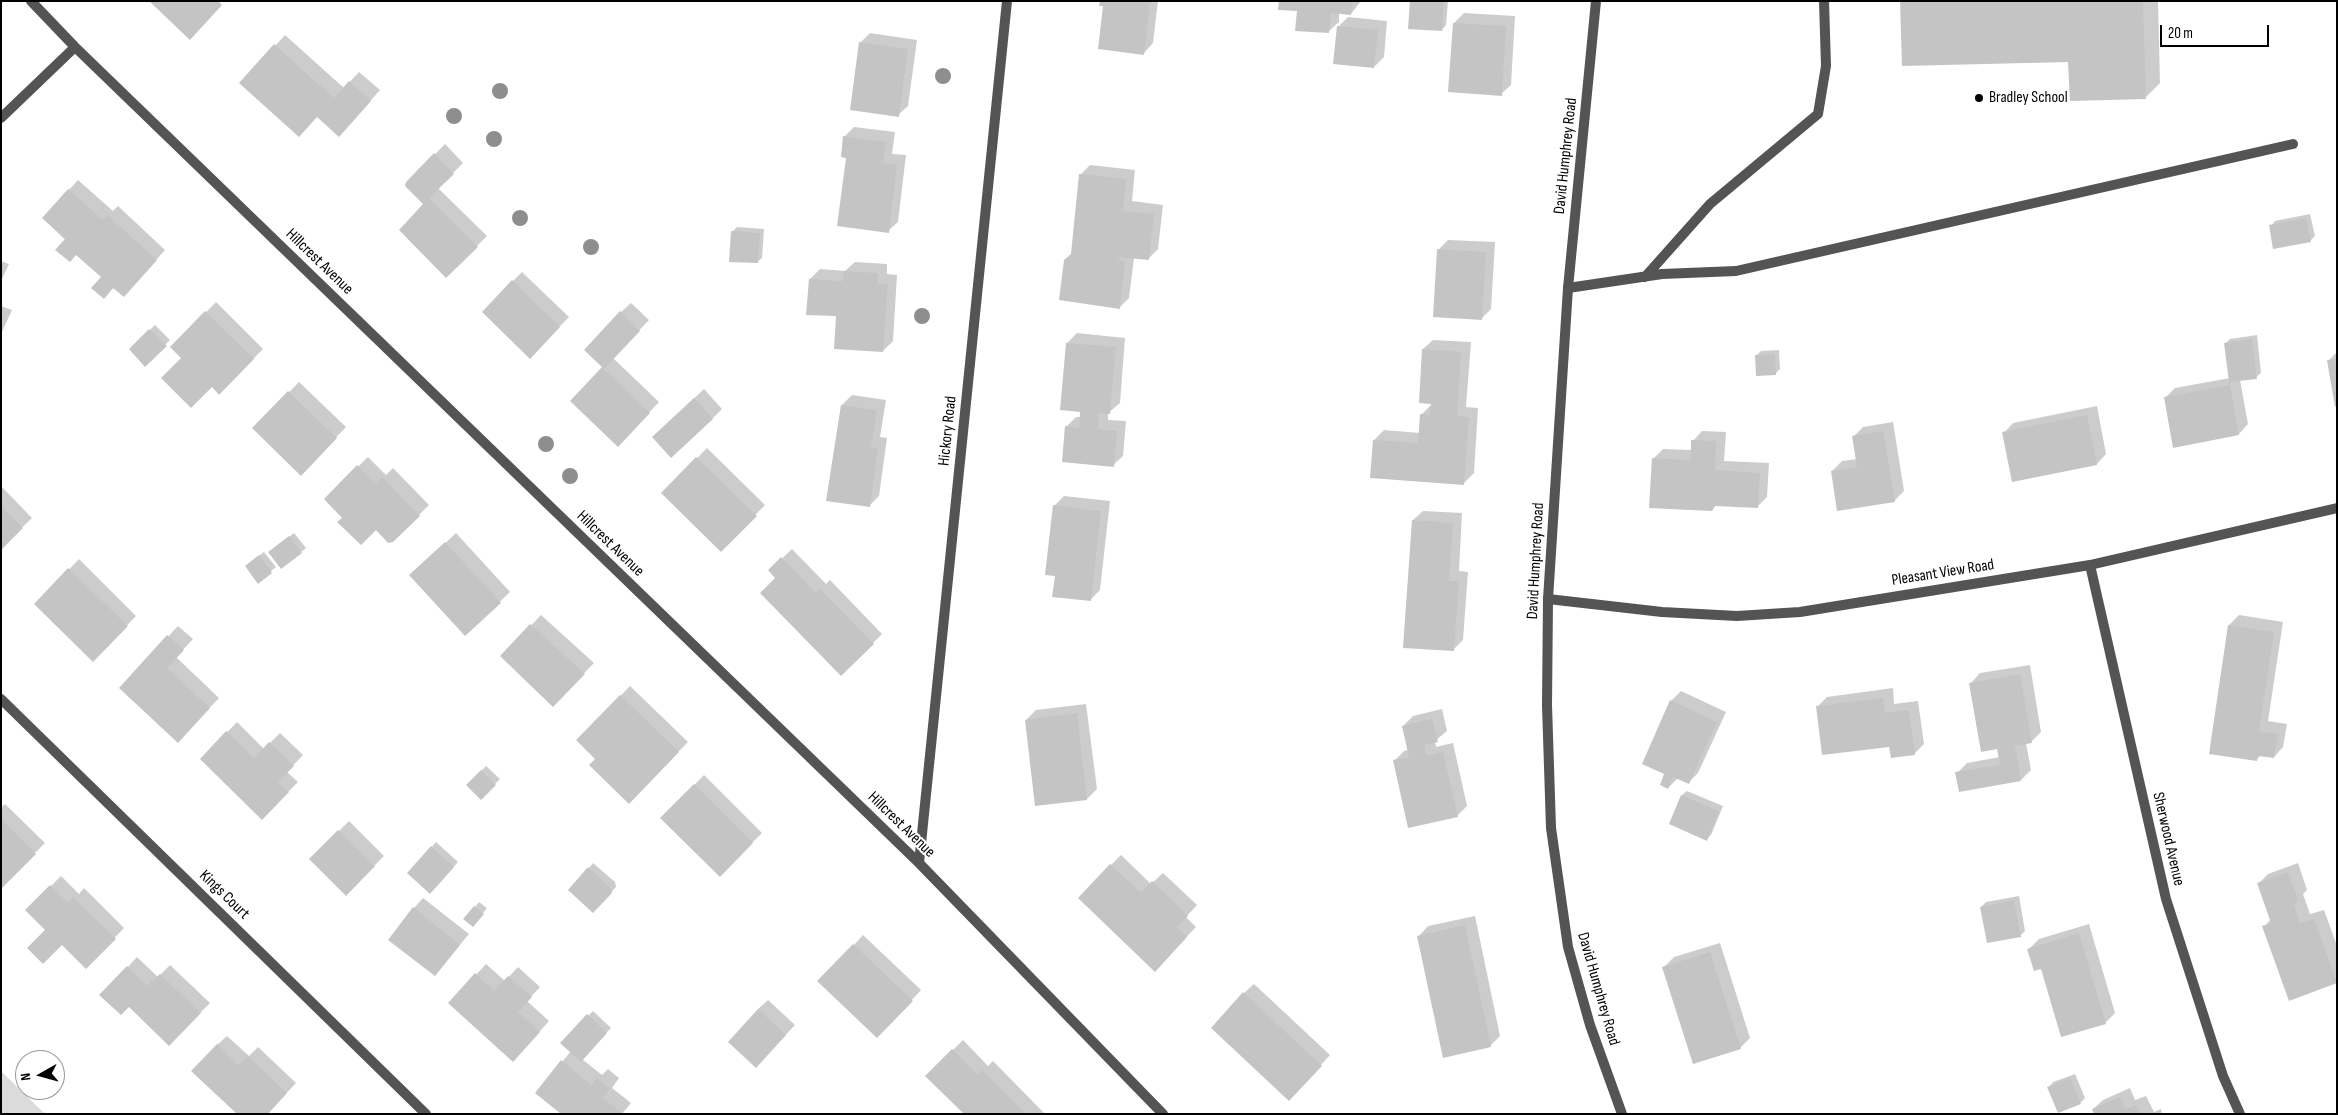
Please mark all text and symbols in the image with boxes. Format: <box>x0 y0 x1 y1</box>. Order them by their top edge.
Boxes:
scale bar <box>2163 15 2272 47</box>
text: 20 m <box>2168 24 2193 43</box>
place label: Bradley School <box>1989 88 2068 108</box>
marker: Bradley School <box>1973 92 1985 104</box>
street label: David Humphrey Road <box>1550 97 1582 215</box>
street label: Hillcrest Avenue <box>281 225 357 299</box>
street label: Hickory Road <box>935 395 961 467</box>
street label: David Humphrey Road <box>1523 502 1549 620</box>
street label: Hillcrest Avenue <box>572 507 648 581</box>
street label: Pleasant View Road <box>1890 555 1996 591</box>
street label: Hillcrest Avenue <box>863 788 939 862</box>
street label: Sherwood Avenue <box>2148 790 2188 888</box>
street label: Kings Court <box>195 866 253 924</box>
street label: David Humphrey Road <box>1573 930 1623 1048</box>
north arrow <box>15 1050 65 1100</box>
text: N <box>17 1072 35 1082</box>

